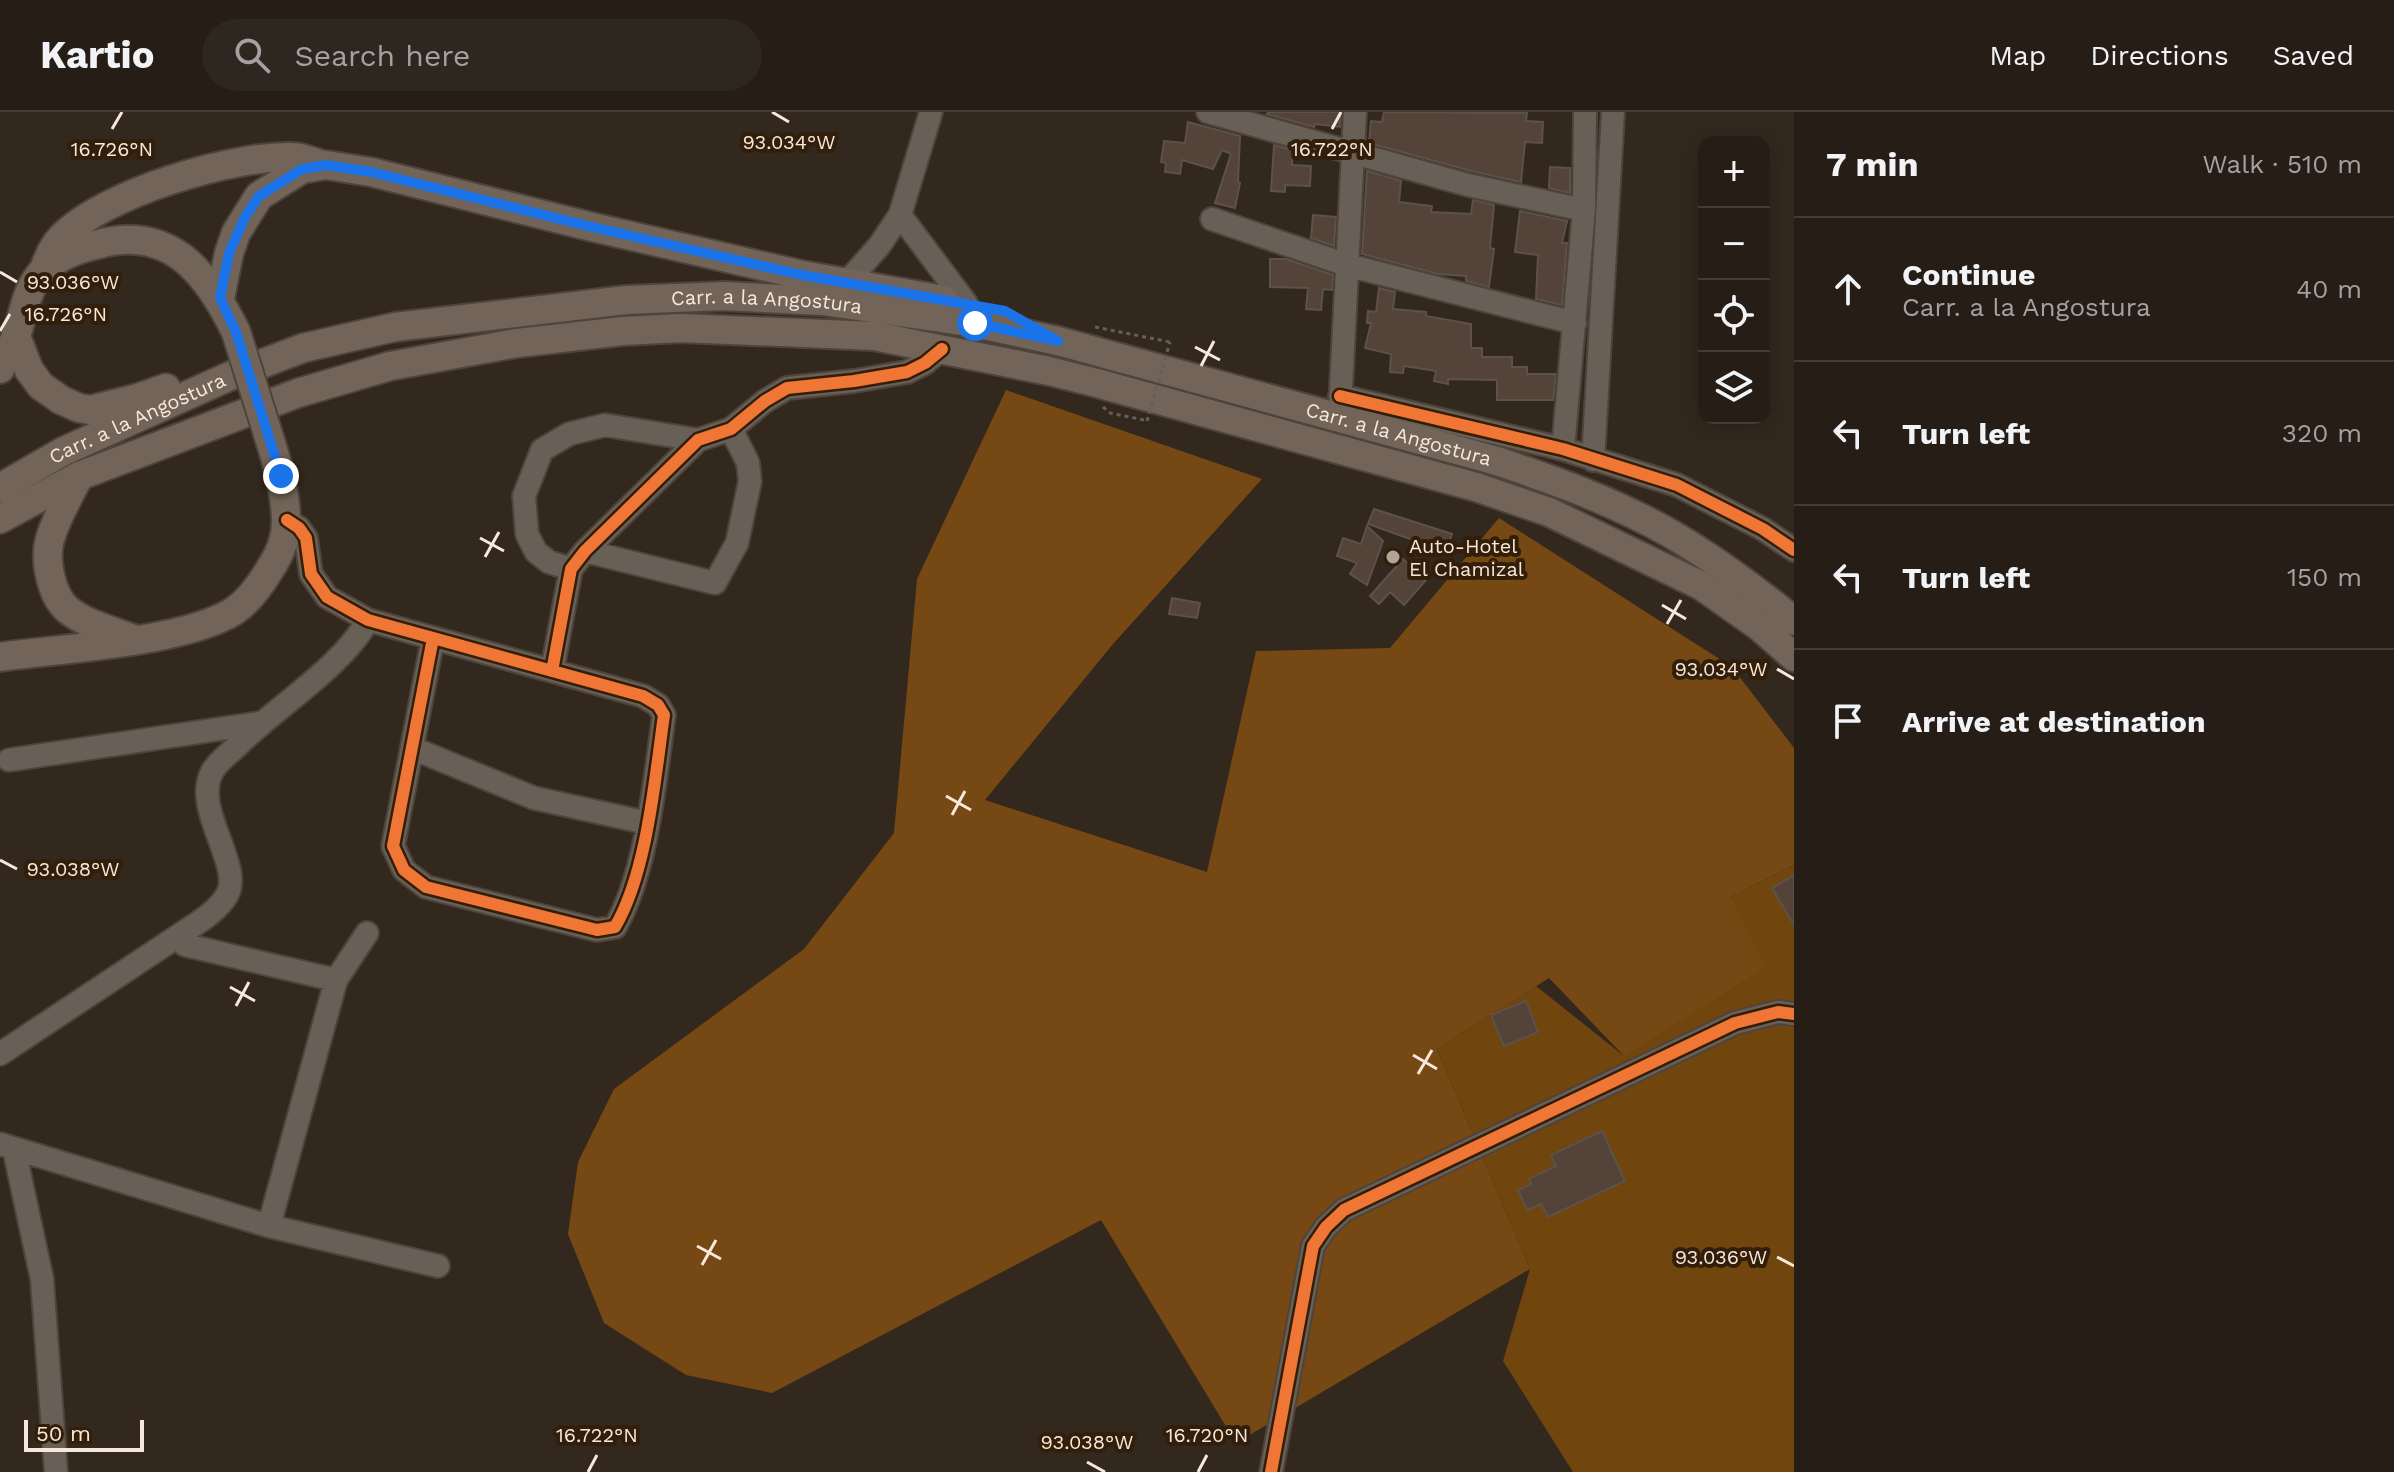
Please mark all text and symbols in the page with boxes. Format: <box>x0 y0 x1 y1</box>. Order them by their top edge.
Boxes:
search box <box>202 19 762 91</box>
text: Kartio <box>40 33 154 77</box>
icon: search <box>230 33 274 77</box>
text: Search here <box>294 38 470 73</box>
text: Map <box>1989 39 2046 72</box>
text: Directions <box>2090 39 2229 72</box>
text: Saved <box>2273 39 2354 72</box>
text: 93.034°W <box>743 130 835 154</box>
map controls <box>1698 136 1770 424</box>
button: + <box>1698 136 1770 208</box>
text: 16.726°N <box>71 137 153 161</box>
text: 16.722°N <box>1291 137 1373 161</box>
text: 7 min <box>1826 144 1919 184</box>
text: Walk · 510 m <box>2203 149 2362 179</box>
button: − <box>1698 208 1770 280</box>
text: Continue <box>1902 257 2035 292</box>
icon: ahead <box>1826 267 1870 311</box>
text: 93.036°W <box>27 270 119 294</box>
text: 40 m <box>2296 274 2362 304</box>
button: locate <box>1698 280 1770 352</box>
street label: Carr. a la Angostura <box>671 284 864 319</box>
text: Carr. a la Angostura <box>1902 292 2151 322</box>
text: 16.726°N <box>25 302 107 326</box>
route start <box>957 305 993 341</box>
button: layers <box>1698 352 1770 424</box>
street label: Carr. a la Angostura <box>44 368 229 469</box>
street label: Carr. a la Angostura <box>1303 397 1494 471</box>
icon: left <box>1826 411 1870 455</box>
text: Turn left <box>1902 416 2030 451</box>
text: 320 m <box>2282 418 2362 448</box>
route end <box>263 458 299 494</box>
place label: Auto-Hotel El Chamizal <box>1409 534 1524 581</box>
marker: Auto-Hotel El Chamizal <box>1384 548 1402 566</box>
icon: left <box>1826 555 1870 599</box>
text: Turn left <box>1902 560 2030 595</box>
text: 150 m <box>2287 562 2362 592</box>
text: 93.034°W <box>1675 657 1767 681</box>
icon: arrive <box>1826 699 1870 743</box>
text: Arrive at destination <box>1902 704 2206 739</box>
text: 93.038°W <box>27 857 119 881</box>
text: 93.036°W <box>1675 1245 1767 1269</box>
scale bar <box>24 1416 144 1452</box>
text: 50 m <box>36 1421 91 1446</box>
text: 16.722°N <box>556 1423 638 1447</box>
text: 16.720°N <box>1166 1423 1248 1447</box>
text: 93.038°W <box>1041 1430 1133 1454</box>

